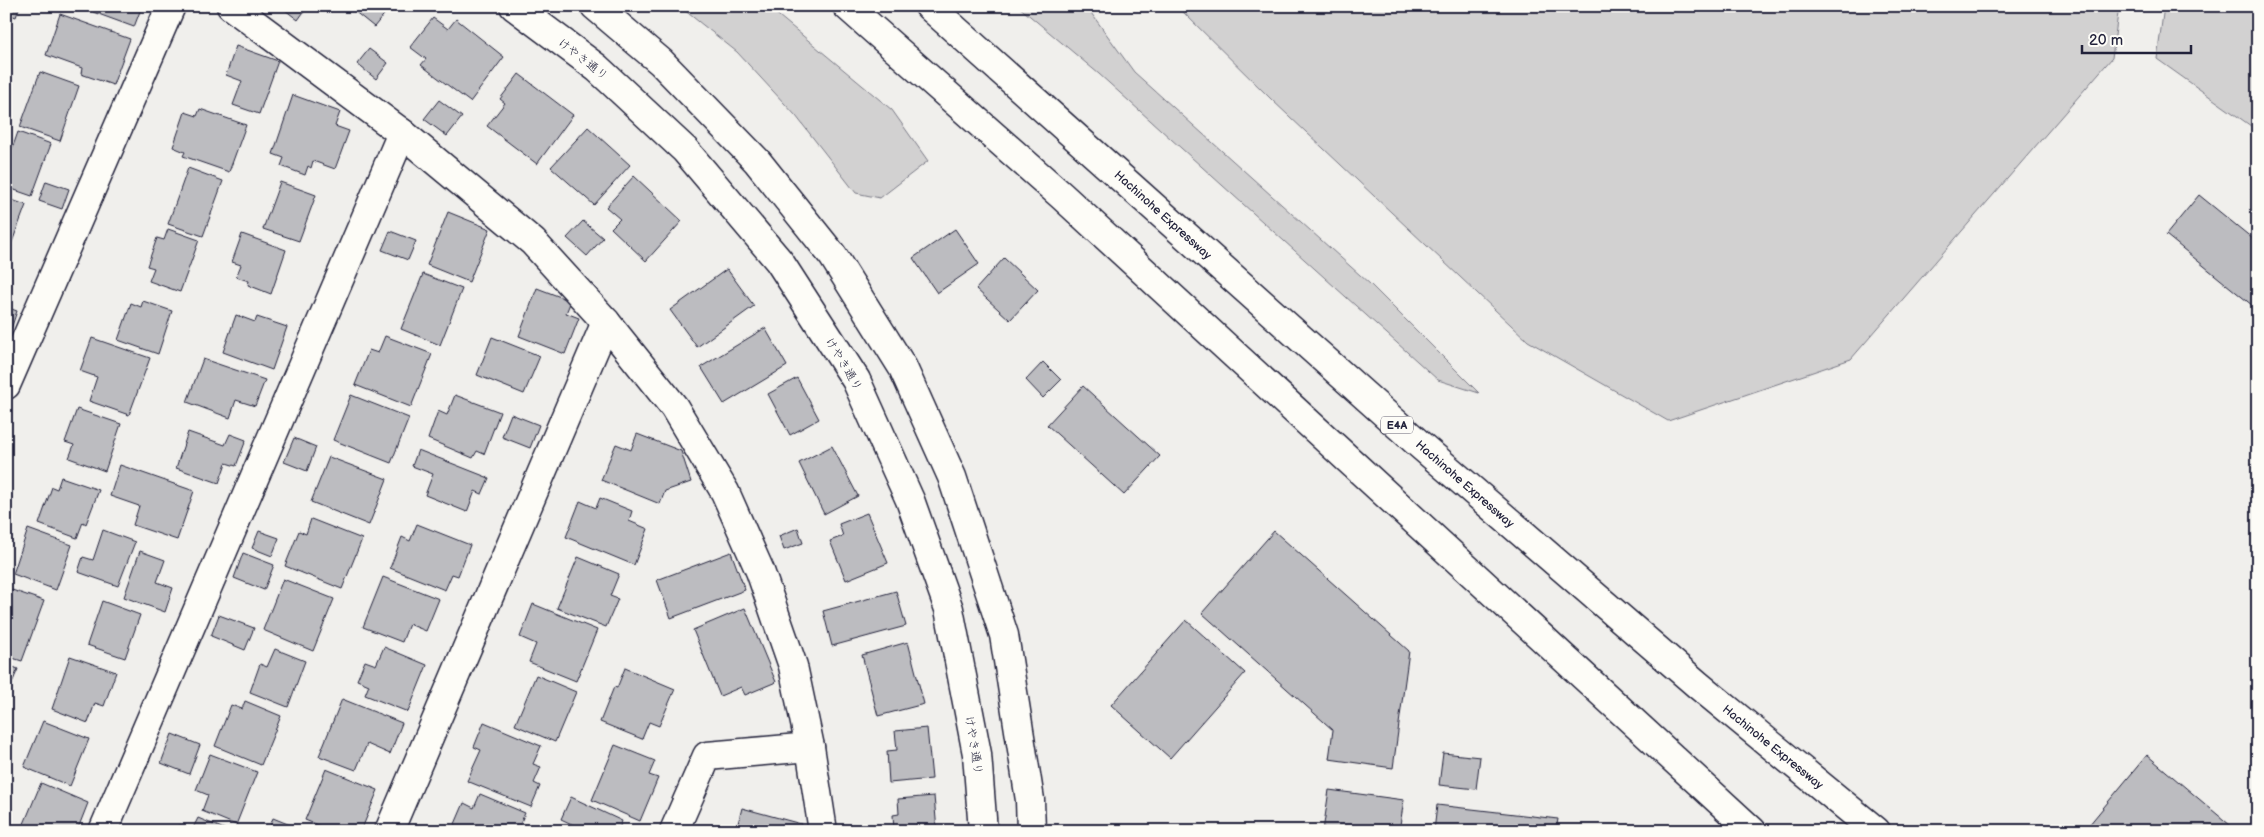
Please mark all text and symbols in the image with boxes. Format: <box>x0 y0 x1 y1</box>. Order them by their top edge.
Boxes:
scale bar <box>2082 22 2190 54</box>
text: 20 m <box>2089 31 2123 50</box>
street label: けやき通り <box>554 35 611 84</box>
street label: Hachinohe Expressway <box>1111 168 1215 263</box>
street label: けやき通り <box>822 335 865 394</box>
road number: E4A <box>1381 416 1413 434</box>
street label: Hachinohe Expressway <box>1412 437 1517 532</box>
street label: Hachinohe Expressway <box>1719 702 1827 793</box>
street label: けやき通り <box>961 714 986 776</box>

